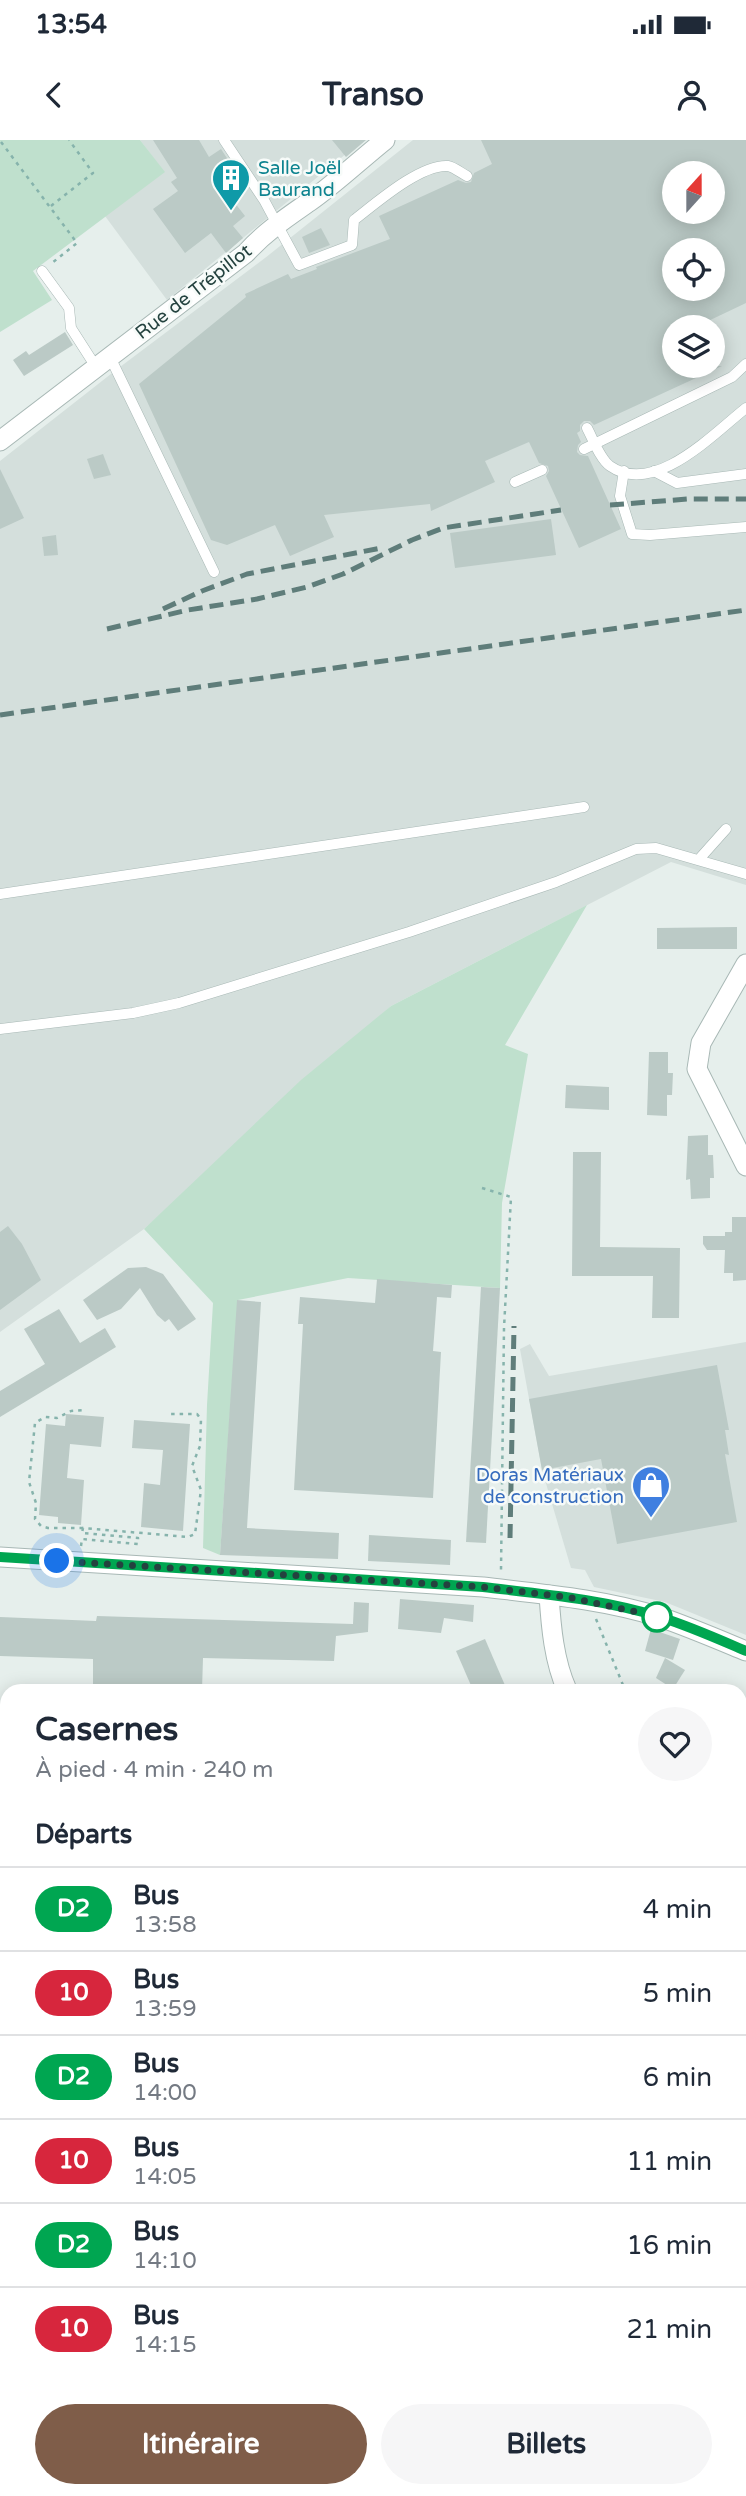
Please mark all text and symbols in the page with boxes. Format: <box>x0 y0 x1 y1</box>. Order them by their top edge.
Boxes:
text: 13:54 <box>35 9 107 40</box>
icon: back <box>35 76 73 114</box>
text: Transo <box>322 76 424 114</box>
icon: person <box>673 76 711 114</box>
building icon: Salle Joël Baurand <box>210 157 252 212</box>
place label: Salle Joël Baurand <box>258 157 341 201</box>
north arrow <box>662 161 724 224</box>
map controls <box>662 161 725 378</box>
button: locate <box>662 238 725 301</box>
street label: Rue de Trépillot <box>131 240 256 344</box>
button: layers <box>662 315 725 378</box>
place label: Doras Matériaux de construction <box>476 1464 624 1508</box>
shop icon: Doras Matériaux de construction <box>630 1464 672 1519</box>
your location <box>39 1543 74 1578</box>
unlabelled marker <box>642 1602 672 1632</box>
button: heart <box>638 1707 712 1781</box>
text: Casernes <box>35 1710 178 1749</box>
text: À pied · 4 min · 240 m <box>35 1756 274 1784</box>
text: Départs <box>35 1819 132 1850</box>
text: Bus <box>133 1880 179 1911</box>
text: D2 <box>57 1894 90 1923</box>
text: 4 min <box>643 1894 712 1925</box>
text: 13:58 <box>133 1911 197 1939</box>
text: Bus <box>133 1964 179 1995</box>
text: 10 <box>58 1978 89 2007</box>
text: 5 min <box>643 1978 712 2009</box>
text: 13:59 <box>133 1995 197 2023</box>
text: Bus <box>133 2048 179 2079</box>
text: D2 <box>57 2062 90 2091</box>
text: 6 min <box>643 2062 712 2093</box>
text: 14:00 <box>133 2079 197 2107</box>
text: Bus <box>133 2132 179 2163</box>
text: 10 <box>58 2146 89 2175</box>
text: 11 min <box>626 2146 712 2177</box>
text: 14:05 <box>133 2163 197 2191</box>
text: Bus <box>133 2216 179 2247</box>
text: D2 <box>57 2230 90 2259</box>
text: 16 min <box>626 2230 712 2261</box>
text: 14:10 <box>133 2247 197 2275</box>
text: Bus <box>133 2300 179 2331</box>
text: 10 <box>58 2314 89 2343</box>
text: 21 min <box>626 2314 712 2345</box>
text: 14:15 <box>133 2331 197 2359</box>
button: Itinéraire <box>35 2404 367 2484</box>
button: Billets <box>381 2404 712 2484</box>

